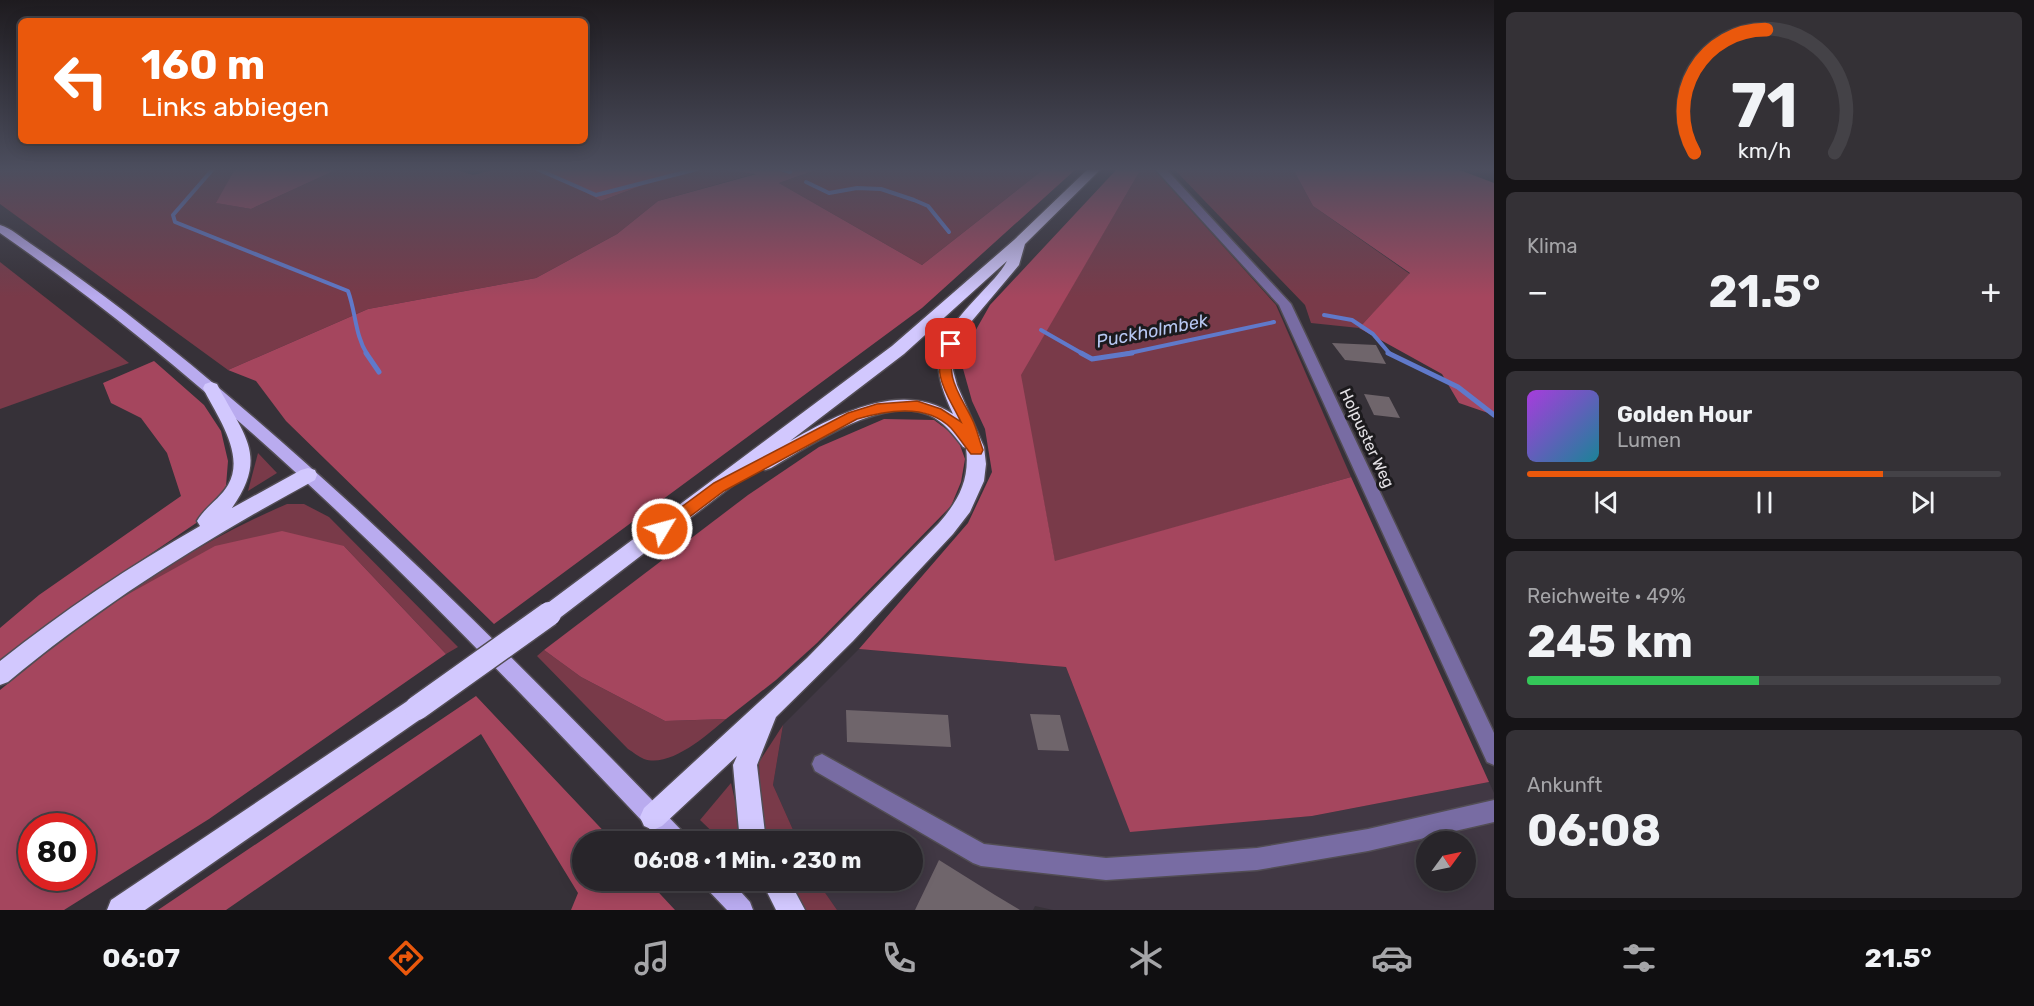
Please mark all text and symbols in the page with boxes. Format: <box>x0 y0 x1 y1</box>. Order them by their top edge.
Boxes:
text: 160 m <box>141 40 265 90</box>
icon: left <box>42 42 120 120</box>
text: 71 <box>1731 69 1797 143</box>
text: Links abbiegen <box>141 91 329 123</box>
text: km/h <box>1737 138 1791 163</box>
text: Klima <box>1527 234 1578 258</box>
text: 21.5° <box>1708 265 1820 318</box>
text: − <box>1527 272 1548 311</box>
text: + <box>1980 272 2001 311</box>
water label: Puckholmbek <box>1094 309 1210 353</box>
pin <box>925 318 976 369</box>
icon: arrive <box>934 327 967 360</box>
street label: Holpuster Weg <box>1336 385 1398 491</box>
text: Golden Hour <box>1617 401 1752 428</box>
text: Lumen <box>1617 428 1681 452</box>
icon: previous <box>1590 486 1623 519</box>
icon: pause <box>1748 486 1781 519</box>
icon: next <box>1906 486 1939 519</box>
position arrow <box>630 497 694 561</box>
text: Reichweite · 49% <box>1527 584 1686 608</box>
text: 245 km <box>1527 615 1693 668</box>
text: Ankunft <box>1527 773 1602 797</box>
text: 06:08 <box>1527 804 1661 857</box>
speed limit sign: 80 <box>18 813 96 891</box>
north arrow <box>1416 831 1476 891</box>
map controls <box>1416 831 1476 891</box>
text: 06:08 · 1 Min. · 230 m <box>634 847 861 874</box>
icon: directions <box>385 937 427 979</box>
icon: music <box>631 937 673 979</box>
icon: phone <box>878 937 920 979</box>
icon: climate <box>1125 937 1167 979</box>
icon: car <box>1371 937 1413 979</box>
icon: filters <box>1618 937 1660 979</box>
text: 06:07 <box>102 942 180 974</box>
text: 21.5° <box>1864 942 1932 974</box>

